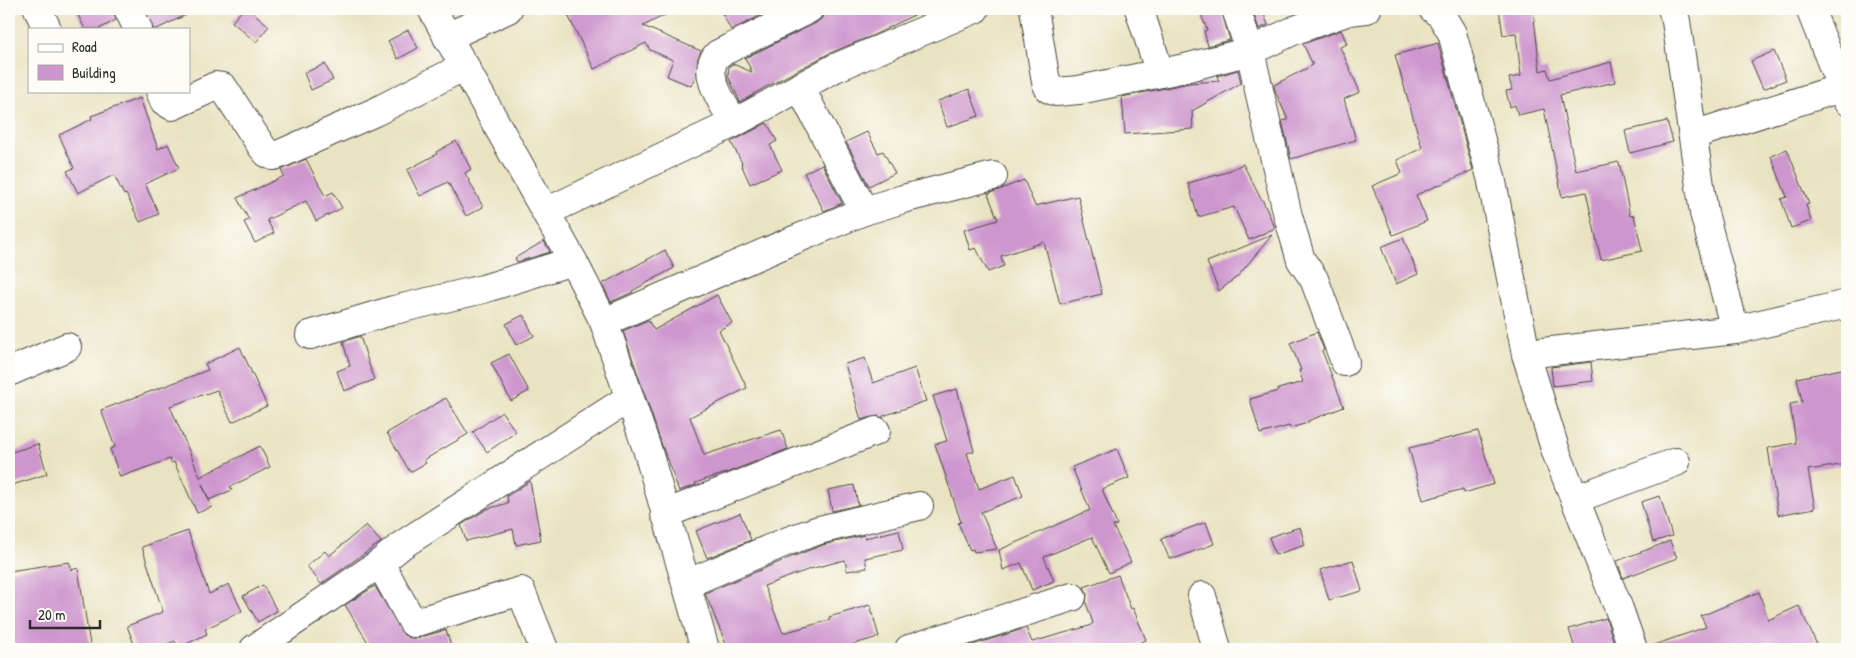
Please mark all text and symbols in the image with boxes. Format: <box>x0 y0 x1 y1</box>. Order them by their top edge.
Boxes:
legend <box>28 28 190 92</box>
text: Road <box>72 36 97 57</box>
text: Building <box>72 62 116 83</box>
scale bar <box>30 598 100 630</box>
text: 20 m <box>38 604 65 625</box>

